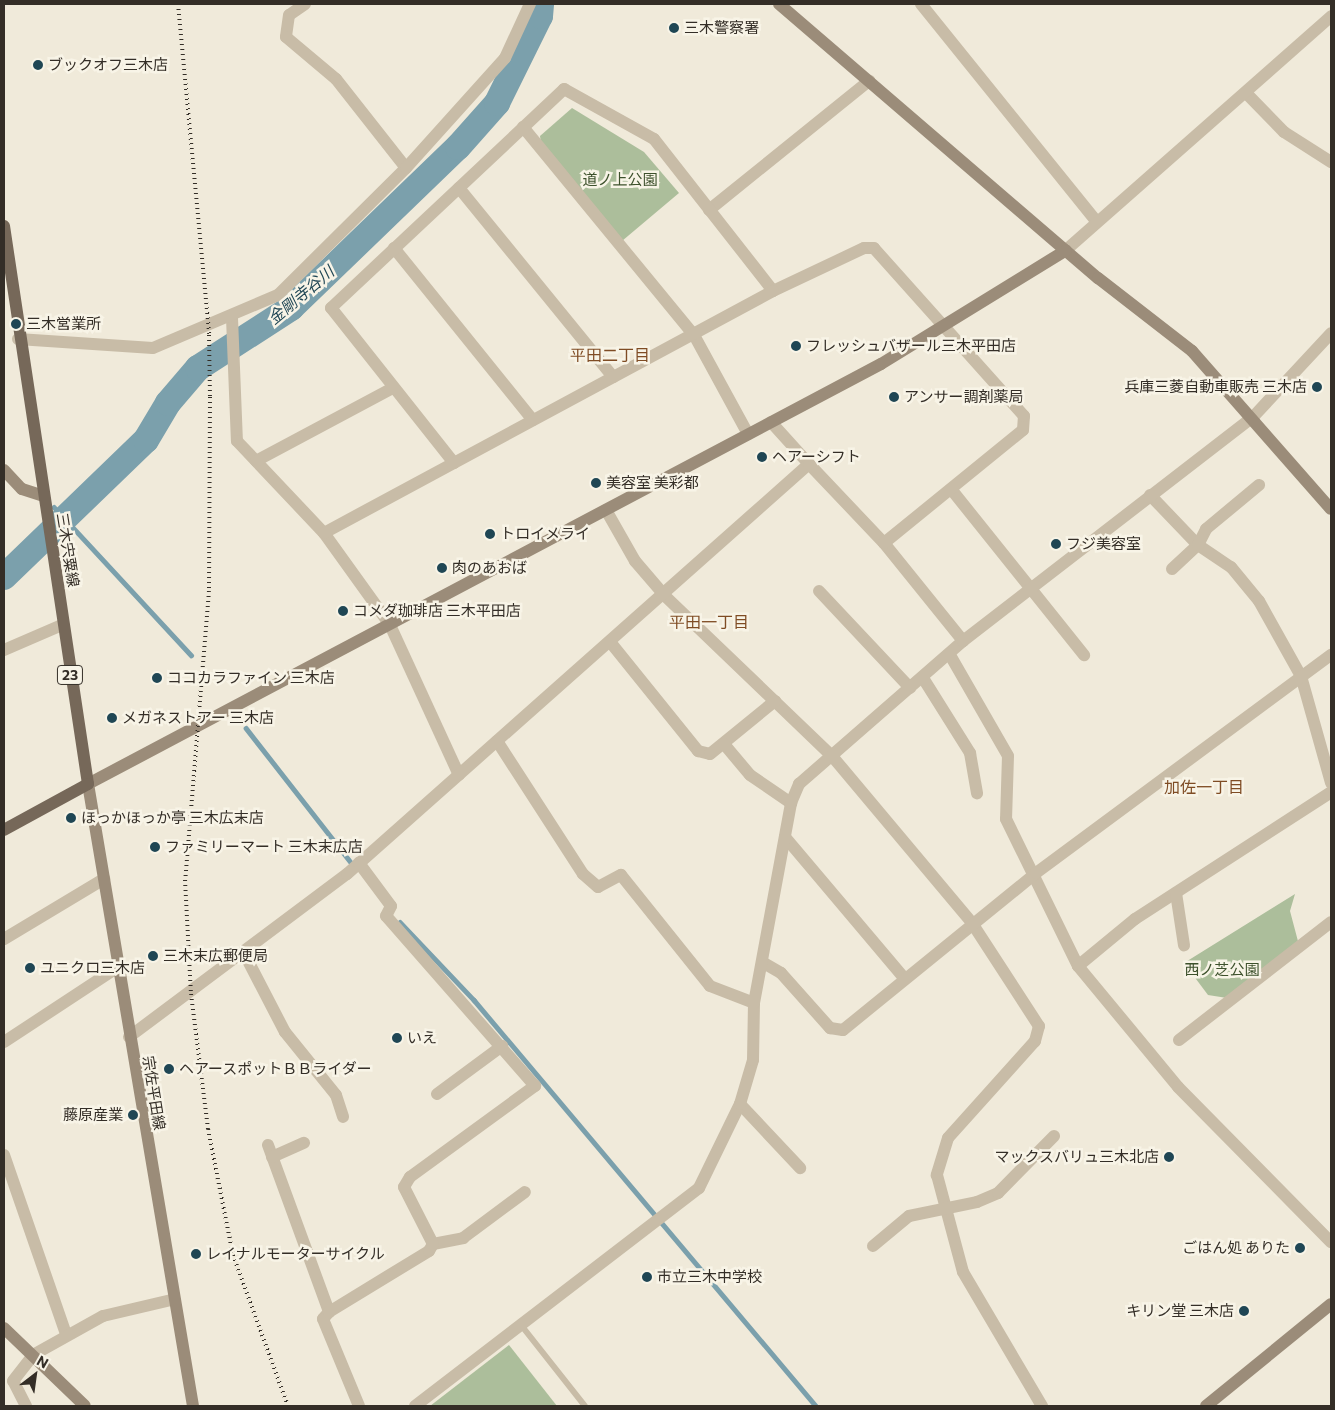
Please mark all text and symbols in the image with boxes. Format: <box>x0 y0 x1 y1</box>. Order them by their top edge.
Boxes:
place label: 三木警察署 <box>684 19 759 37</box>
marker: 三木警察署 <box>668 22 680 34</box>
place label: ブックオフ三木店 <box>48 56 168 74</box>
marker: ブックオフ三木店 <box>32 59 44 71</box>
park label: 道ノ上公園 <box>583 171 657 189</box>
water label: 金剛寺谷川 <box>264 262 338 328</box>
place label: 三木営業所 <box>26 315 101 333</box>
marker: 三木営業所 <box>10 318 22 330</box>
place label: フレッシュバザール三木平田店 <box>806 337 1016 355</box>
marker: フレッシュバザール三木平田店 <box>790 340 802 352</box>
district label: 平田二丁目 <box>570 345 650 365</box>
place label: 兵庫三菱自動車販売 三木店 <box>1124 378 1307 396</box>
marker: 兵庫三菱自動車販売 三木店 <box>1311 381 1323 393</box>
place label: アンサー調剤薬局 <box>904 388 1024 406</box>
marker: アンサー調剤薬局 <box>888 391 900 403</box>
place label: ヘアーシフト <box>772 448 861 466</box>
marker: ヘアーシフト <box>756 451 768 463</box>
place label: 美容室 美彩都 <box>606 474 699 492</box>
marker: 美容室 美彩都 <box>590 477 602 489</box>
street label: 三木宍粟線 <box>53 512 83 588</box>
place label: トロイメライ <box>500 525 590 543</box>
marker: トロイメライ <box>484 528 496 540</box>
place label: フジ美容室 <box>1066 535 1141 553</box>
marker: フジ美容室 <box>1050 538 1062 550</box>
place label: 肉のあおば <box>452 559 527 577</box>
marker: 肉のあおば <box>436 562 448 574</box>
place label: コメダ珈琲店 三木平田店 <box>353 602 521 620</box>
marker: コメダ珈琲店 三木平田店 <box>337 605 349 617</box>
district label: 平田一丁目 <box>669 612 749 632</box>
road number: 23 <box>56 664 84 686</box>
place label: ココカラファイン 三木店 <box>167 669 335 687</box>
marker: ココカラファイン 三木店 <box>151 672 163 684</box>
place label: メガネストアー 三木店 <box>122 709 274 727</box>
marker: メガネストアー 三木店 <box>106 712 118 724</box>
district label: 加佐一丁目 <box>1164 777 1244 797</box>
place label: ほっかほっか亭 三木広末店 <box>81 809 264 827</box>
marker: ほっかほっか亭 三木広末店 <box>65 812 77 824</box>
place label: ファミリーマート 三木末広店 <box>165 838 363 856</box>
marker: ファミリーマート 三木末広店 <box>149 841 161 853</box>
place label: 三木末広郵便局 <box>163 947 268 965</box>
marker: 三木末広郵便局 <box>147 950 159 962</box>
place label: ユニクロ三木店 <box>40 959 145 977</box>
park label: 西ノ芝公園 <box>1185 961 1259 979</box>
marker: ユニクロ三木店 <box>24 962 36 974</box>
place label: いえ <box>407 1029 437 1047</box>
marker: いえ <box>391 1032 403 1044</box>
street label: 宗佐平田線 <box>139 1055 169 1131</box>
place label: ヘアースポットＢＢライダー <box>179 1060 373 1078</box>
marker: ヘアースポットＢＢライダー <box>163 1063 175 1075</box>
place label: 藤原産業 <box>63 1106 123 1124</box>
marker: 藤原産業 <box>127 1109 139 1121</box>
place label: マックスバリュ三木北店 <box>994 1148 1159 1166</box>
marker: マックスバリュ三木北店 <box>1163 1151 1175 1163</box>
place label: ごはん処 ありた <box>1182 1239 1290 1257</box>
marker: ごはん処 ありた <box>1294 1242 1306 1254</box>
place label: レイナルモーターサイクル <box>206 1245 386 1263</box>
marker: レイナルモーターサイクル <box>190 1248 202 1260</box>
place label: 市立三木中学校 <box>657 1268 762 1286</box>
marker: 市立三木中学校 <box>641 1271 653 1283</box>
place label: キリン堂 三木店 <box>1126 1302 1234 1320</box>
marker: キリン堂 三木店 <box>1238 1305 1250 1317</box>
north arrow <box>10 1350 60 1400</box>
text: N <box>34 1352 52 1372</box>

